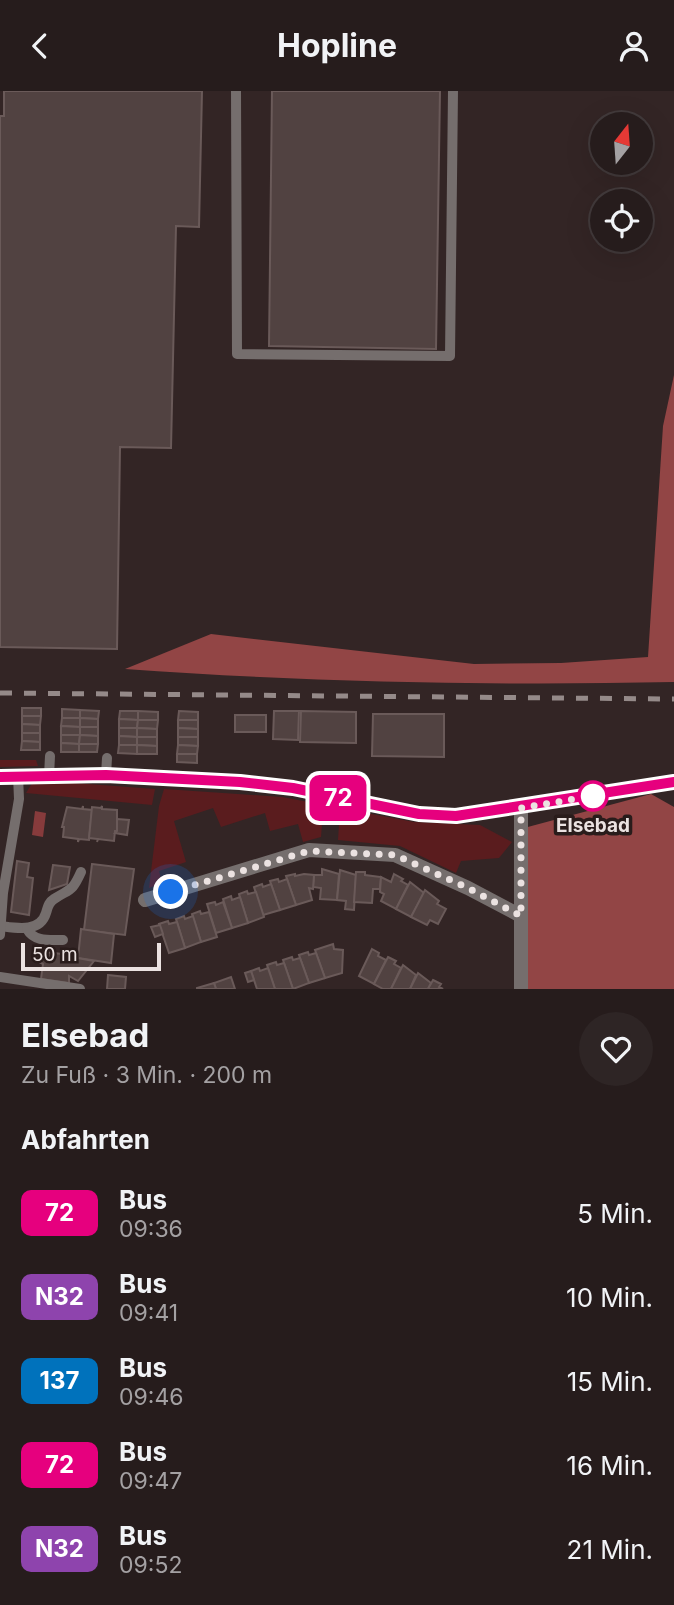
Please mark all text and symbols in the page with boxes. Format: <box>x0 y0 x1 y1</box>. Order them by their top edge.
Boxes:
text: Hopline <box>277 26 397 65</box>
icon: back <box>21 27 59 65</box>
icon: person <box>615 27 653 65</box>
north arrow <box>590 112 653 175</box>
map controls <box>590 112 653 252</box>
button: locate <box>590 189 653 252</box>
line badge: 72 <box>306 775 370 821</box>
marker: Elsebad <box>578 781 608 811</box>
text: 72 <box>323 783 353 812</box>
place label: Elsebad <box>556 814 630 837</box>
your location <box>153 874 188 909</box>
scale bar <box>21 940 161 972</box>
text: 50 m <box>32 943 78 966</box>
button: heart <box>579 1012 653 1086</box>
text: Elsebad <box>21 1015 149 1055</box>
text: Zu Fuß · 3 Min. · 200 m <box>21 1061 272 1089</box>
text: Abfahrten <box>21 1124 150 1155</box>
text: Bus <box>119 1184 167 1215</box>
text: 72 <box>45 1198 74 1227</box>
text: 5 Min. <box>577 1198 653 1229</box>
text: 09:36 <box>119 1215 183 1243</box>
text: Bus <box>119 1268 167 1299</box>
text: N32 <box>35 1282 84 1311</box>
text: 10 Min. <box>566 1282 653 1313</box>
text: 09:41 <box>119 1299 178 1327</box>
text: Bus <box>119 1352 167 1383</box>
text: 137 <box>40 1366 79 1395</box>
text: 15 Min. <box>567 1366 653 1397</box>
text: 09:46 <box>119 1383 184 1411</box>
text: Bus <box>119 1436 167 1467</box>
text: 72 <box>45 1450 74 1479</box>
text: 16 Min. <box>566 1450 653 1481</box>
text: 09:47 <box>119 1467 182 1495</box>
text: Bus <box>119 1520 167 1551</box>
text: N32 <box>35 1534 84 1563</box>
text: 21 Min. <box>567 1534 653 1565</box>
text: 09:52 <box>119 1551 182 1579</box>

